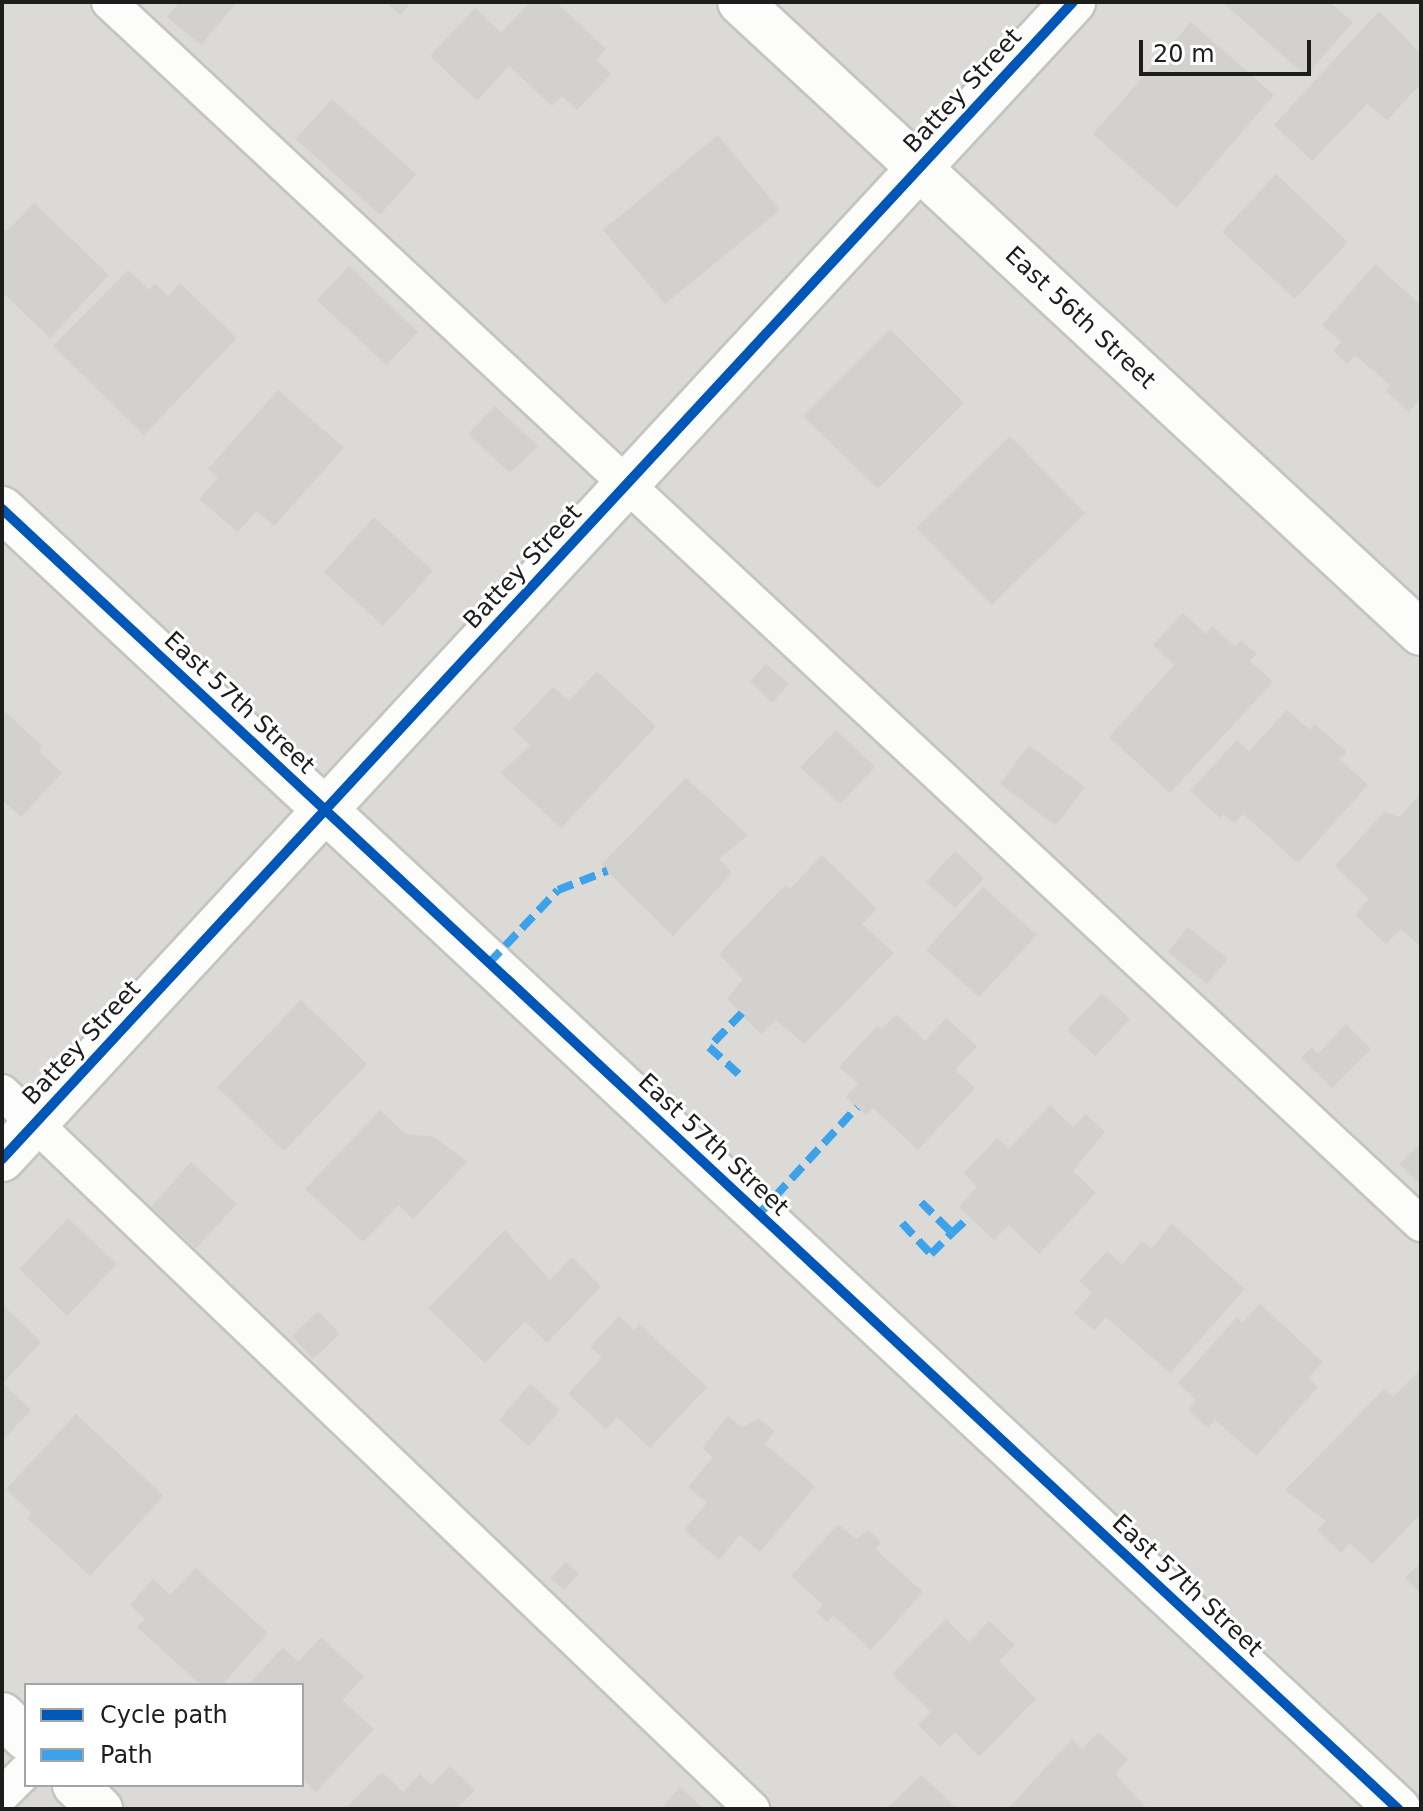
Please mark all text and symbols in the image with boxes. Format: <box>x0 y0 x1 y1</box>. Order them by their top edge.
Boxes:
street label: Battey Street <box>898 23 1028 159</box>
scale bar <box>1143 24 1315 74</box>
text: 20 m <box>1153 40 1215 68</box>
street label: East 56th Street <box>999 241 1161 395</box>
street label: Battey Street <box>458 499 588 635</box>
street label: East 57th Street <box>158 626 320 780</box>
street label: Battey Street <box>17 975 147 1111</box>
street label: East 57th Street <box>632 1068 794 1222</box>
street label: East 57th Street <box>1106 1509 1268 1663</box>
legend <box>24 1683 304 1787</box>
text: Cycle path <box>100 1701 228 1729</box>
text: Path <box>100 1741 153 1769</box>

